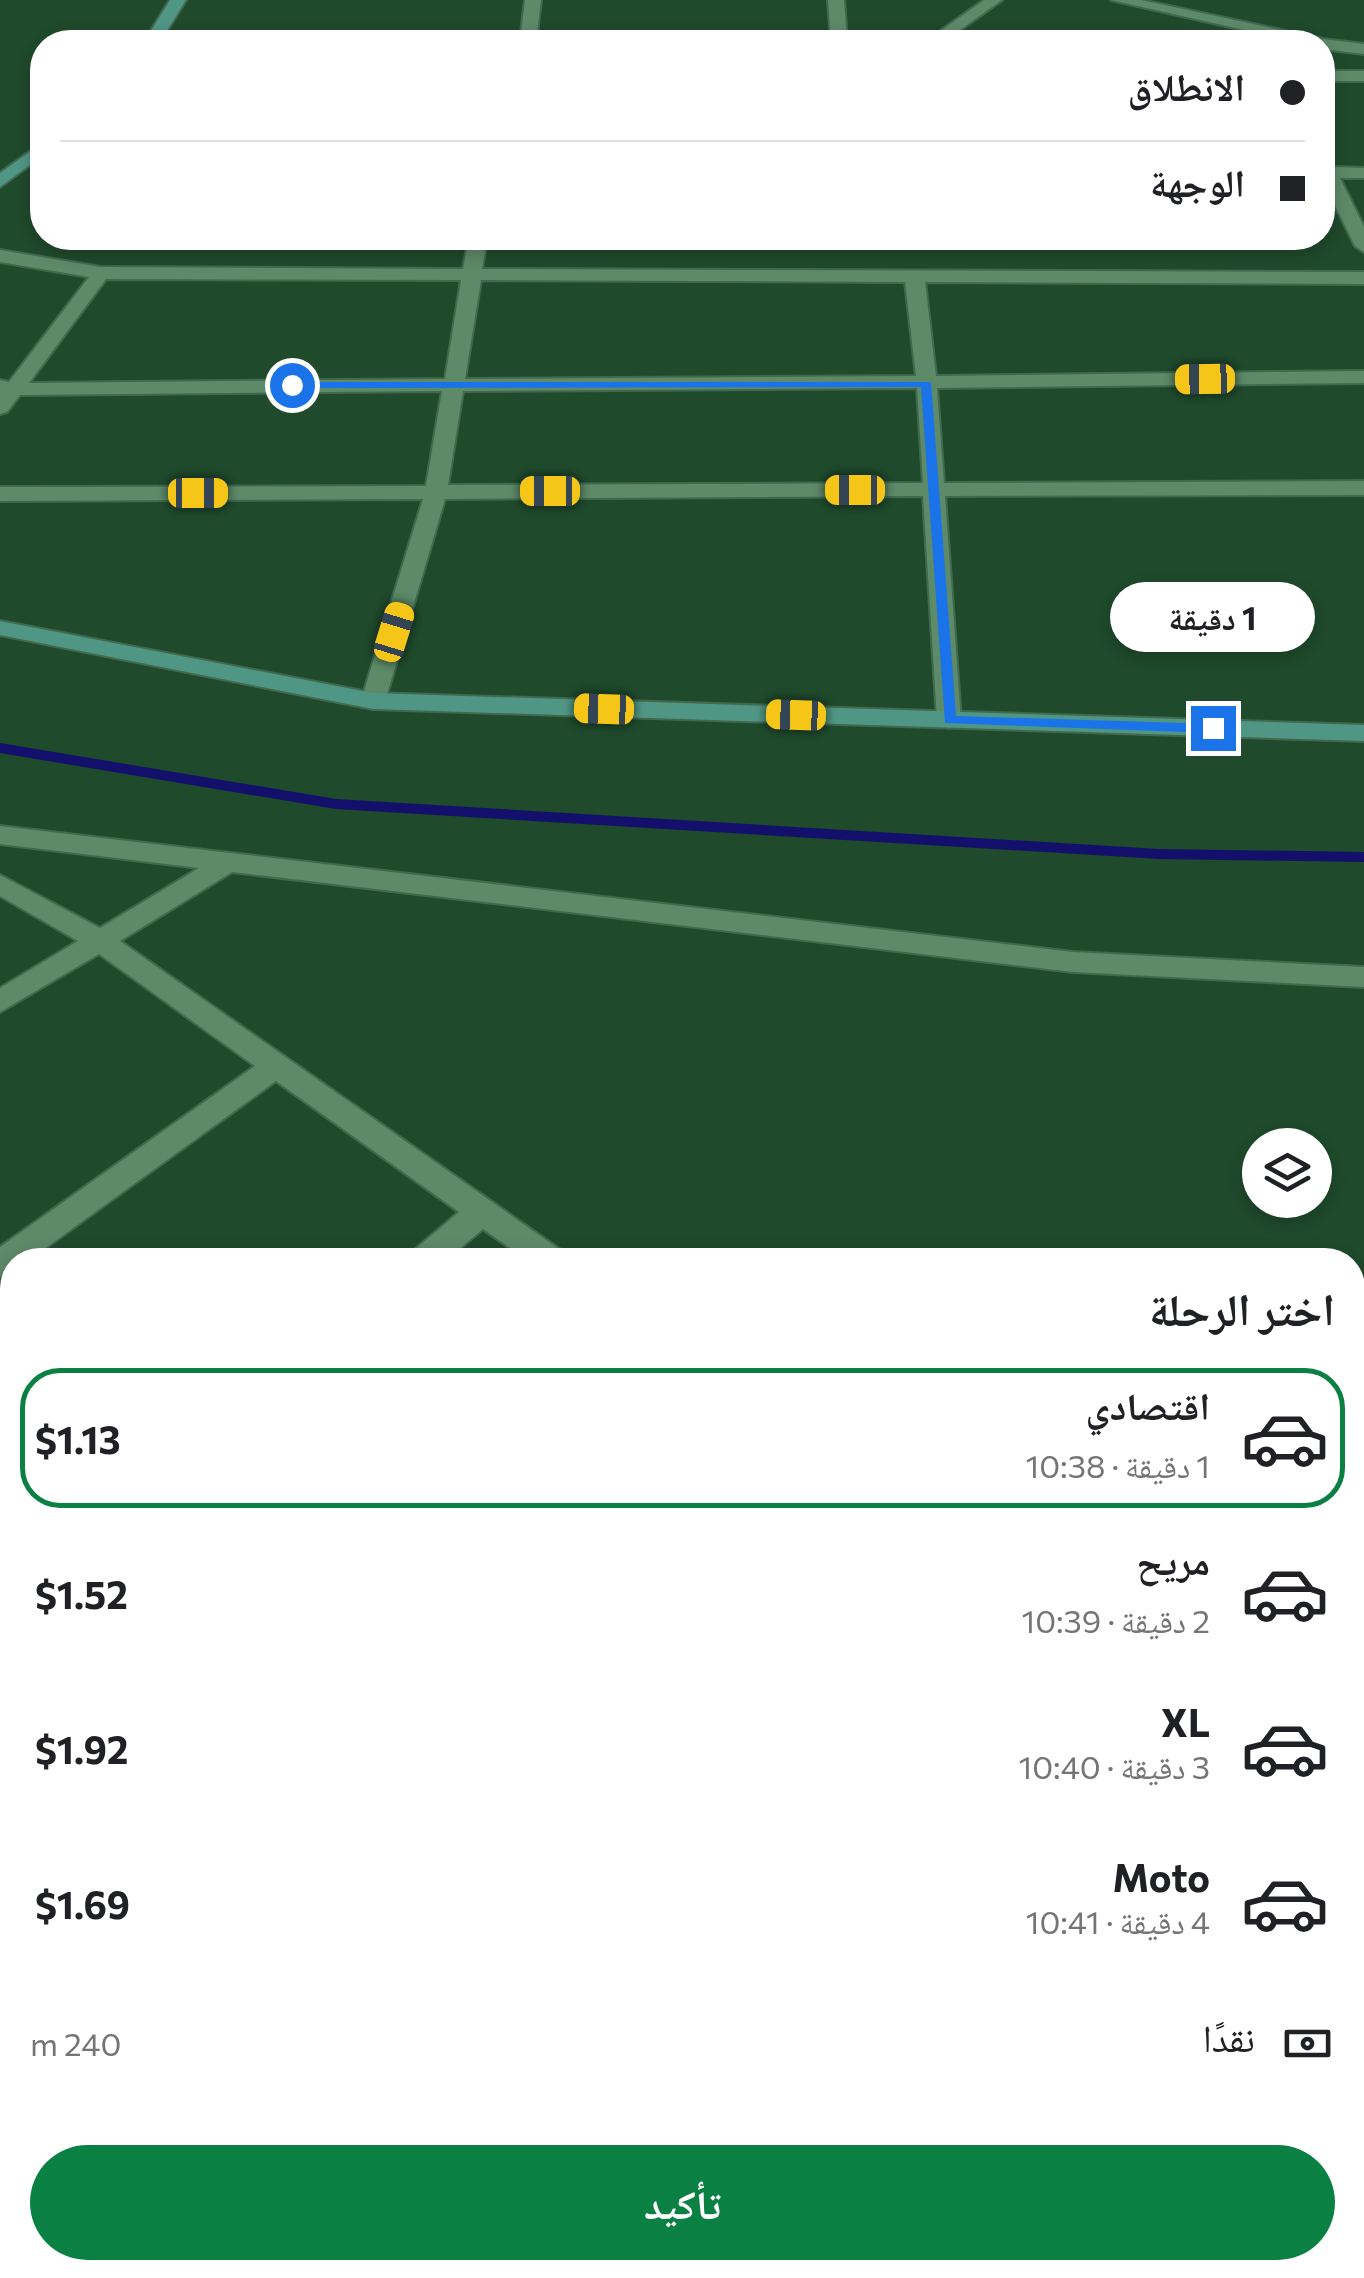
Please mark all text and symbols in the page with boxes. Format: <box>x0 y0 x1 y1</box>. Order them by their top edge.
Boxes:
text: الانطلاق <box>1127 62 1245 109</box>
text: الوجهة <box>1150 158 1245 205</box>
route start <box>270 363 315 408</box>
car <box>1175 363 1235 395</box>
car <box>825 475 885 505</box>
car <box>520 476 580 506</box>
car <box>168 478 228 508</box>
callout: 1 دقيقة <box>1110 583 1316 653</box>
text: 1 دقيقة <box>1169 597 1256 637</box>
car <box>371 599 417 665</box>
car <box>573 693 635 725</box>
car <box>765 699 827 731</box>
route end <box>1191 706 1236 751</box>
map controls <box>1242 1128 1332 1218</box>
button: layers <box>1242 1128 1332 1218</box>
text: اختر الرحلة <box>1149 1280 1335 1335</box>
text: اقتصادي <box>1086 1381 1210 1428</box>
icon: car <box>1240 1393 1330 1483</box>
text: $1.13 <box>35 1415 121 1462</box>
text: 1 دقيقة · 10:38 <box>1026 1445 1210 1485</box>
text: مريح <box>1136 1536 1210 1583</box>
icon: car <box>1240 1548 1330 1638</box>
text: $1.52 <box>35 1570 128 1617</box>
text: 2 دقيقة · 10:39 <box>1021 1600 1210 1640</box>
text: XL <box>1161 1698 1210 1745</box>
icon: car <box>1240 1703 1330 1793</box>
text: $1.92 <box>35 1725 128 1772</box>
text: 3 دقيقة · 10:40 <box>1019 1746 1210 1786</box>
text: Moto <box>1112 1853 1210 1900</box>
icon: car <box>1240 1858 1330 1948</box>
text: $1.69 <box>35 1880 130 1927</box>
text: 4 دقيقة · 10:41 <box>1026 1901 1210 1941</box>
text: نقدًا <box>1203 2013 1255 2060</box>
icon: cash <box>1280 2016 1335 2071</box>
text: 240 m <box>30 2023 121 2063</box>
button: تأكيد <box>30 2145 1335 2260</box>

